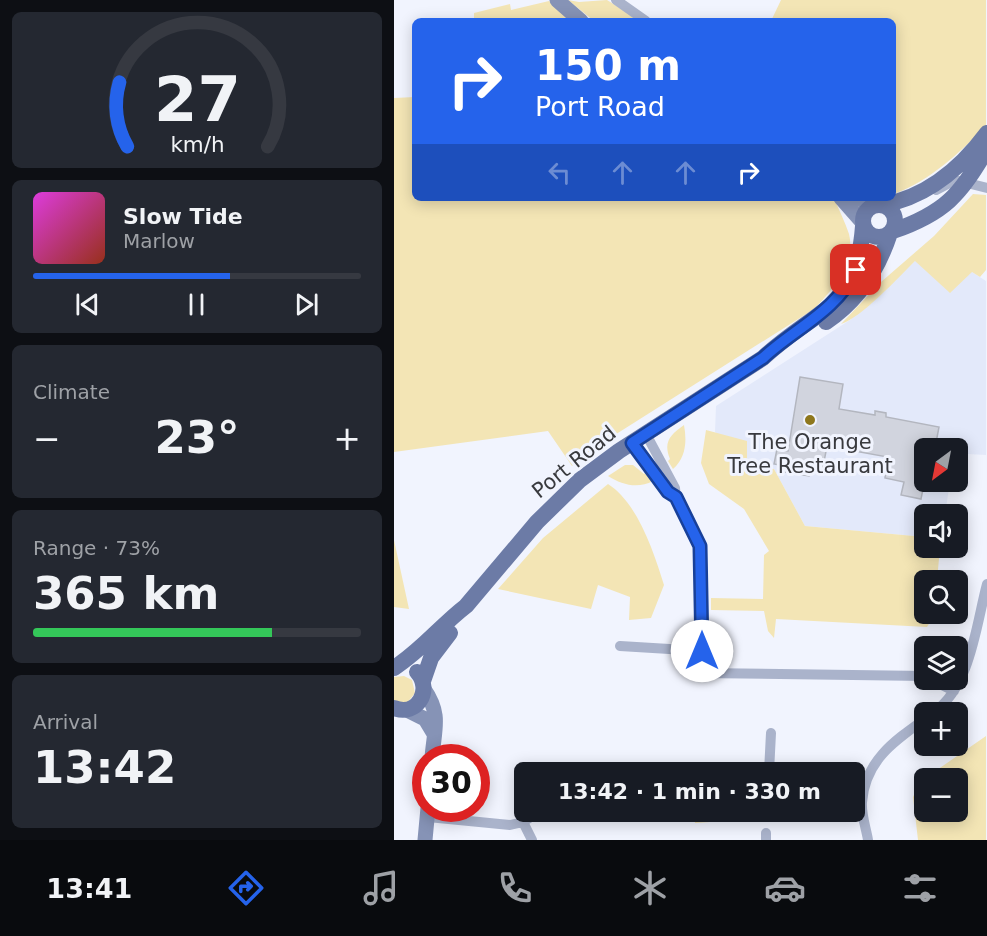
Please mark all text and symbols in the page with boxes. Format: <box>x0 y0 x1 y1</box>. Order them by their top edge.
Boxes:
text: 150 m <box>535 41 681 90</box>
icon: right <box>436 42 514 120</box>
text: 27 <box>154 63 240 136</box>
text: Port Road <box>535 91 665 122</box>
text: km/h <box>170 132 224 157</box>
icon: left <box>543 156 576 189</box>
icon: ahead <box>606 156 639 189</box>
icon: ahead <box>669 156 702 189</box>
icon: right <box>732 156 765 189</box>
text: Slow Tide <box>123 204 243 229</box>
text: Marlow <box>123 229 195 253</box>
pin <box>830 244 881 295</box>
icon: arrive <box>839 253 872 286</box>
icon: previous <box>71 288 104 321</box>
icon: pause <box>180 288 213 321</box>
icon: next <box>290 288 323 321</box>
text: Climate <box>33 380 110 404</box>
text: 23° <box>154 411 240 464</box>
marker: The Orange Tree Restaurant <box>803 413 817 427</box>
text: − <box>33 419 61 458</box>
text: + <box>333 419 361 458</box>
street label: Port Road <box>527 421 621 503</box>
place label: The Orange Tree Restaurant <box>726 430 893 478</box>
north arrow <box>914 438 968 492</box>
map controls <box>914 438 968 822</box>
button: sound <box>914 504 968 558</box>
text: Range · 73% <box>33 536 160 560</box>
text: 365 km <box>33 567 219 620</box>
button: search <box>914 570 968 624</box>
position arrow <box>670 619 734 683</box>
button: layers <box>914 636 968 690</box>
button: + <box>914 702 968 756</box>
text: Arrival <box>33 710 98 734</box>
text: 13:42 <box>33 741 176 794</box>
speed limit sign: 30 <box>412 744 490 822</box>
button: − <box>914 768 968 822</box>
text: 13:42 · 1 min · 330 m <box>558 779 821 804</box>
icon: directions <box>225 867 267 909</box>
icon: music <box>360 867 402 909</box>
icon: phone <box>494 867 536 909</box>
icon: climate <box>629 867 671 909</box>
icon: car <box>764 867 806 909</box>
icon: filters <box>899 867 941 909</box>
text: 13:41 <box>46 873 132 904</box>

